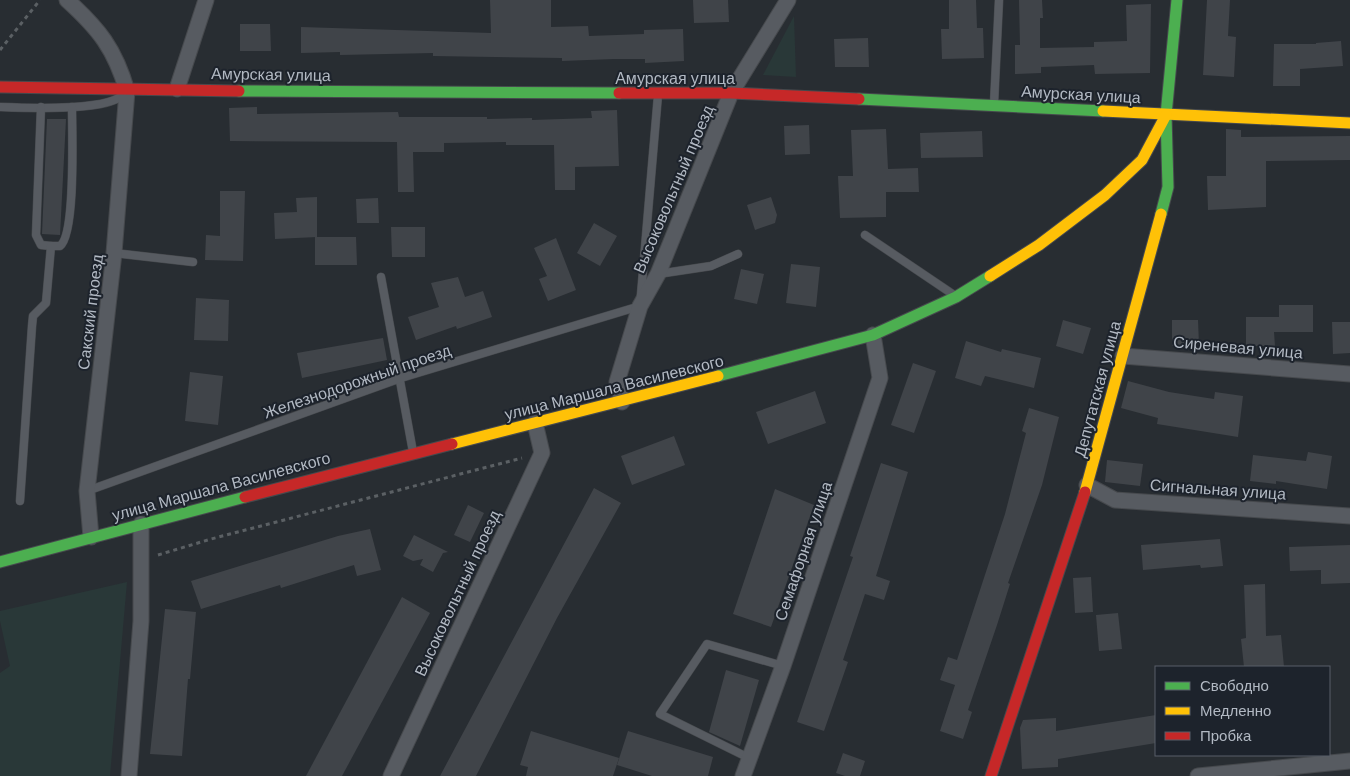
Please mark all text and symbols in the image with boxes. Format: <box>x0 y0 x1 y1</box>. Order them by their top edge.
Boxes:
street label: Амурская улица <box>211 63 331 86</box>
street label: Амурская улица <box>615 68 735 89</box>
street label: Амурская улица <box>1021 81 1141 108</box>
street label: Высоковольтный проезд <box>628 101 719 277</box>
street label: Сакский проезд <box>73 252 108 371</box>
street label: Депутатская улица <box>1069 319 1126 460</box>
street label: Сиреневая улица <box>1172 331 1304 364</box>
street label: Железнодорожный проезд <box>261 339 454 423</box>
street label: улица Маршала Василевского <box>502 350 726 425</box>
street label: улица Маршала Василевского <box>110 447 333 526</box>
street label: Сигнальная улица <box>1149 474 1287 505</box>
street label: Семафорная улица <box>770 479 837 624</box>
street label: Высоковольтный проезд <box>410 506 505 680</box>
legend <box>1155 666 1330 756</box>
text: Свободно <box>1200 676 1269 696</box>
text: Медленно <box>1200 701 1271 721</box>
text: Пробка <box>1200 726 1252 746</box>

